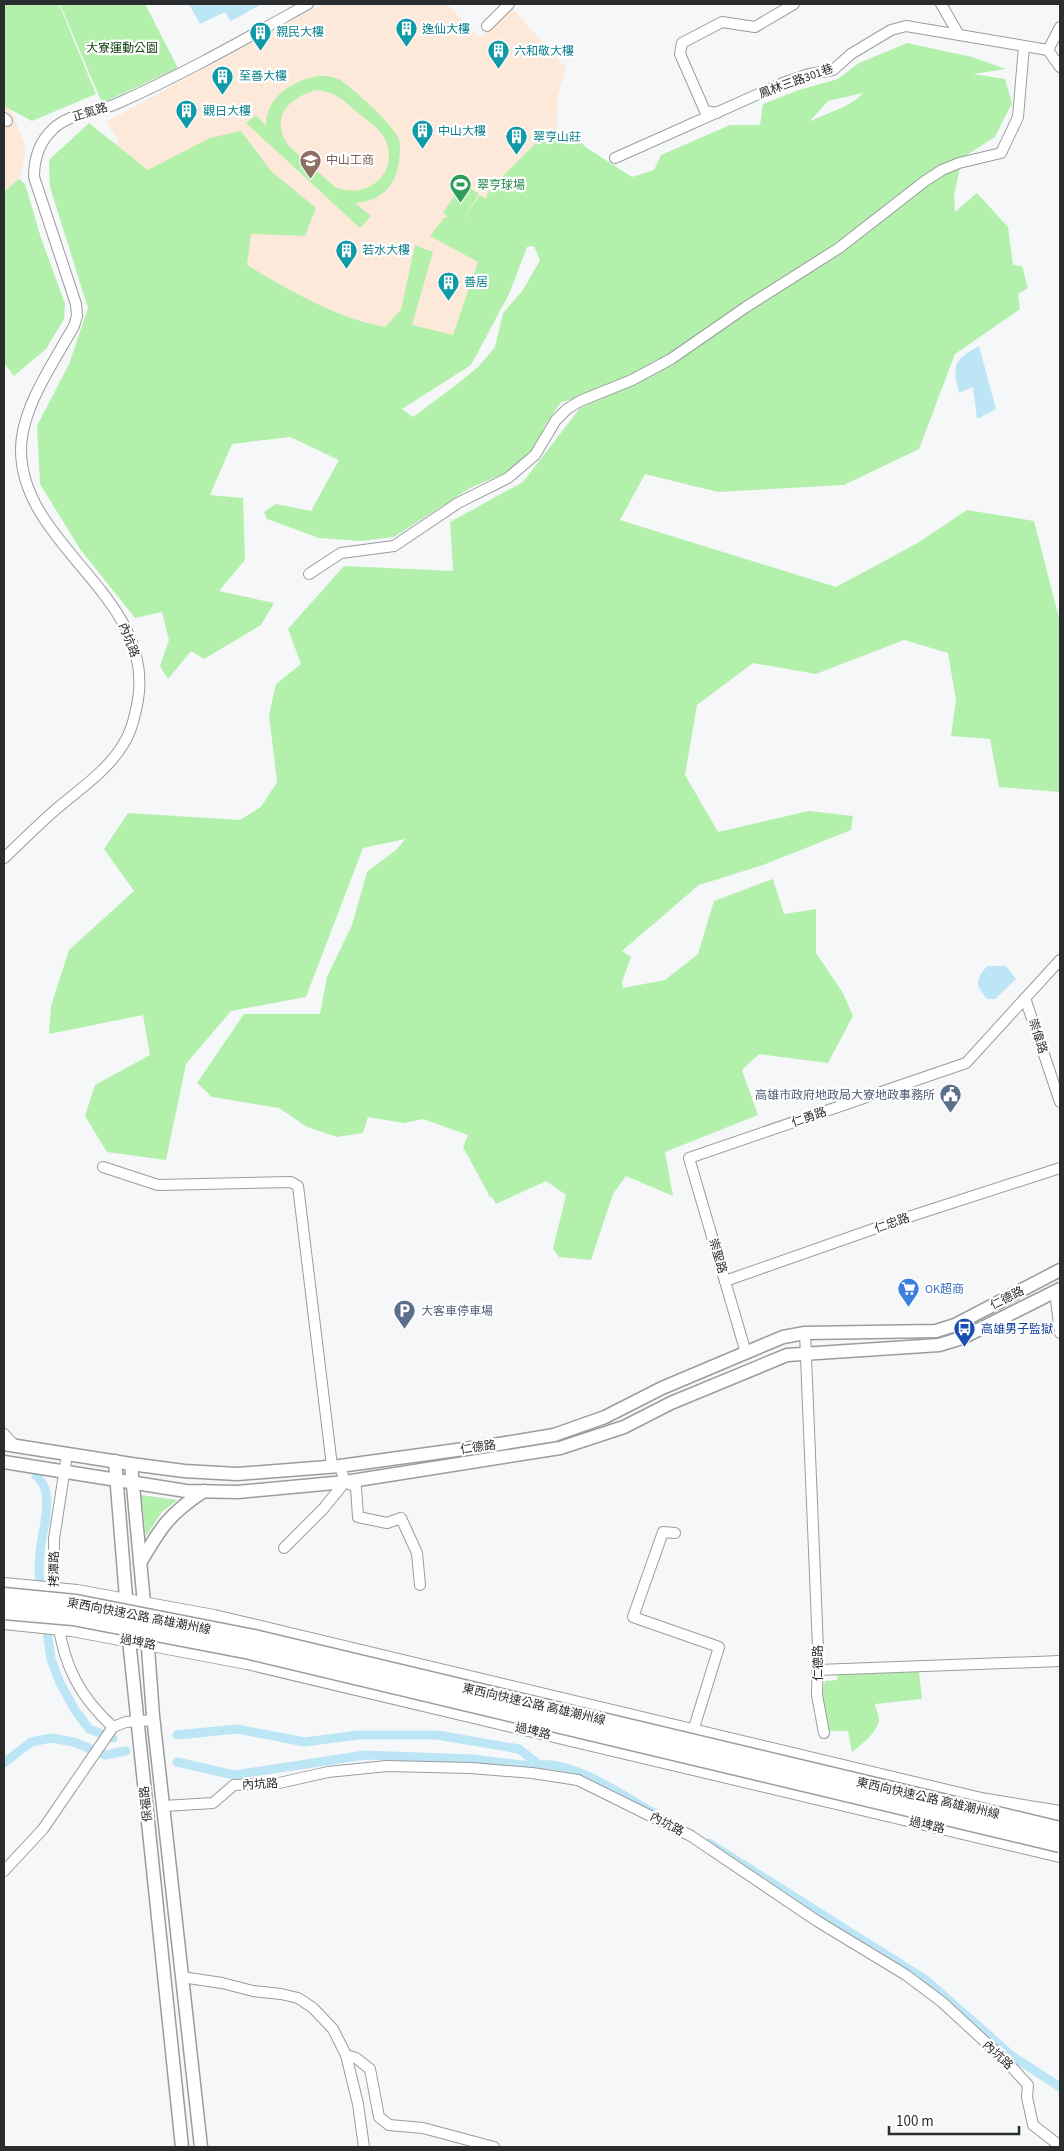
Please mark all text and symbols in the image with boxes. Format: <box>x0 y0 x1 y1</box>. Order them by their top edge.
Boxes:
building icon: 逸仙大樓 <box>394 17 418 48</box>
building icon: 親民大樓 <box>248 20 272 51</box>
place label: 逸仙大樓 <box>422 21 470 38</box>
place label: 親民大樓 <box>276 24 324 41</box>
building icon: 六和敬大樓 <box>486 39 510 70</box>
park label: 大寮運動公園 <box>86 40 158 57</box>
place label: 六和敬大樓 <box>514 43 574 60</box>
street label: 鳳林三路301巷 <box>757 60 836 103</box>
building icon: 至善大樓 <box>211 64 235 95</box>
place label: 至善大樓 <box>239 68 287 85</box>
street label: 正氣路 <box>70 99 110 126</box>
building icon: 觀日大樓 <box>175 99 199 130</box>
place label: 觀日大樓 <box>203 103 251 120</box>
building icon: 中山大樓 <box>410 119 434 150</box>
place label: 中山大樓 <box>438 123 486 140</box>
building icon: 翠亨山莊 <box>505 125 529 156</box>
place label: 翠亨山莊 <box>533 129 581 146</box>
school or university icon: 中山工商 <box>298 148 322 179</box>
place label: 中山工商 <box>326 152 374 169</box>
sports icon: 翠亨球場 <box>449 173 473 204</box>
place label: 翠亨球場 <box>477 177 525 194</box>
building icon: 若水大樓 <box>334 238 358 269</box>
place label: 若水大樓 <box>362 242 410 259</box>
building icon: 善居 <box>436 270 460 301</box>
place label: 善居 <box>464 274 488 291</box>
street label: 內坑路 <box>114 620 143 660</box>
street label: 崇偉路 <box>1024 1016 1051 1056</box>
public building icon: 高雄市政府地政局大寮地政事務所 <box>939 1083 963 1114</box>
place label: 高雄市政府地政局大寮地政事務所 <box>755 1087 935 1104</box>
street label: 仁勇路 <box>789 1104 829 1131</box>
street label: 仁忠路 <box>872 1210 912 1237</box>
street label: 崇聖路 <box>704 1236 731 1276</box>
supermarket icon: OK超商 <box>897 1277 921 1308</box>
place label: OK超商 <box>925 1281 964 1298</box>
street label: 仁德路 <box>987 1283 1027 1314</box>
parking icon: 大客車停車場 <box>393 1299 417 1330</box>
place label: 大客車停車場 <box>421 1303 493 1320</box>
bus stop icon: 高雄男子監獄 <box>953 1317 977 1348</box>
place label: 高雄男子監獄 <box>981 1321 1053 1338</box>
street label: 仁德路 <box>459 1437 497 1458</box>
street label: 拷潭路 <box>46 1551 63 1587</box>
street label: 東西向快速公路 高雄潮州線 <box>65 1594 212 1639</box>
street label: 過埤路 <box>119 1631 157 1654</box>
street label: 仁德路 <box>810 1645 827 1681</box>
street label: 東西向快速公路 高雄潮州線 <box>461 1680 607 1729</box>
street label: 過埤路 <box>513 1719 552 1744</box>
street label: 東西向快速公路 高雄潮州線 <box>855 1774 1001 1823</box>
street label: 內坑路 <box>242 1775 278 1794</box>
street label: 保福路 <box>136 1785 157 1823</box>
street label: 內坑路 <box>647 1808 687 1840</box>
street label: 過埤路 <box>907 1813 946 1838</box>
street label: 內坑路 <box>979 2037 1017 2074</box>
scale bar <box>889 2104 1019 2136</box>
text: 100 m <box>896 2111 934 2132</box>

